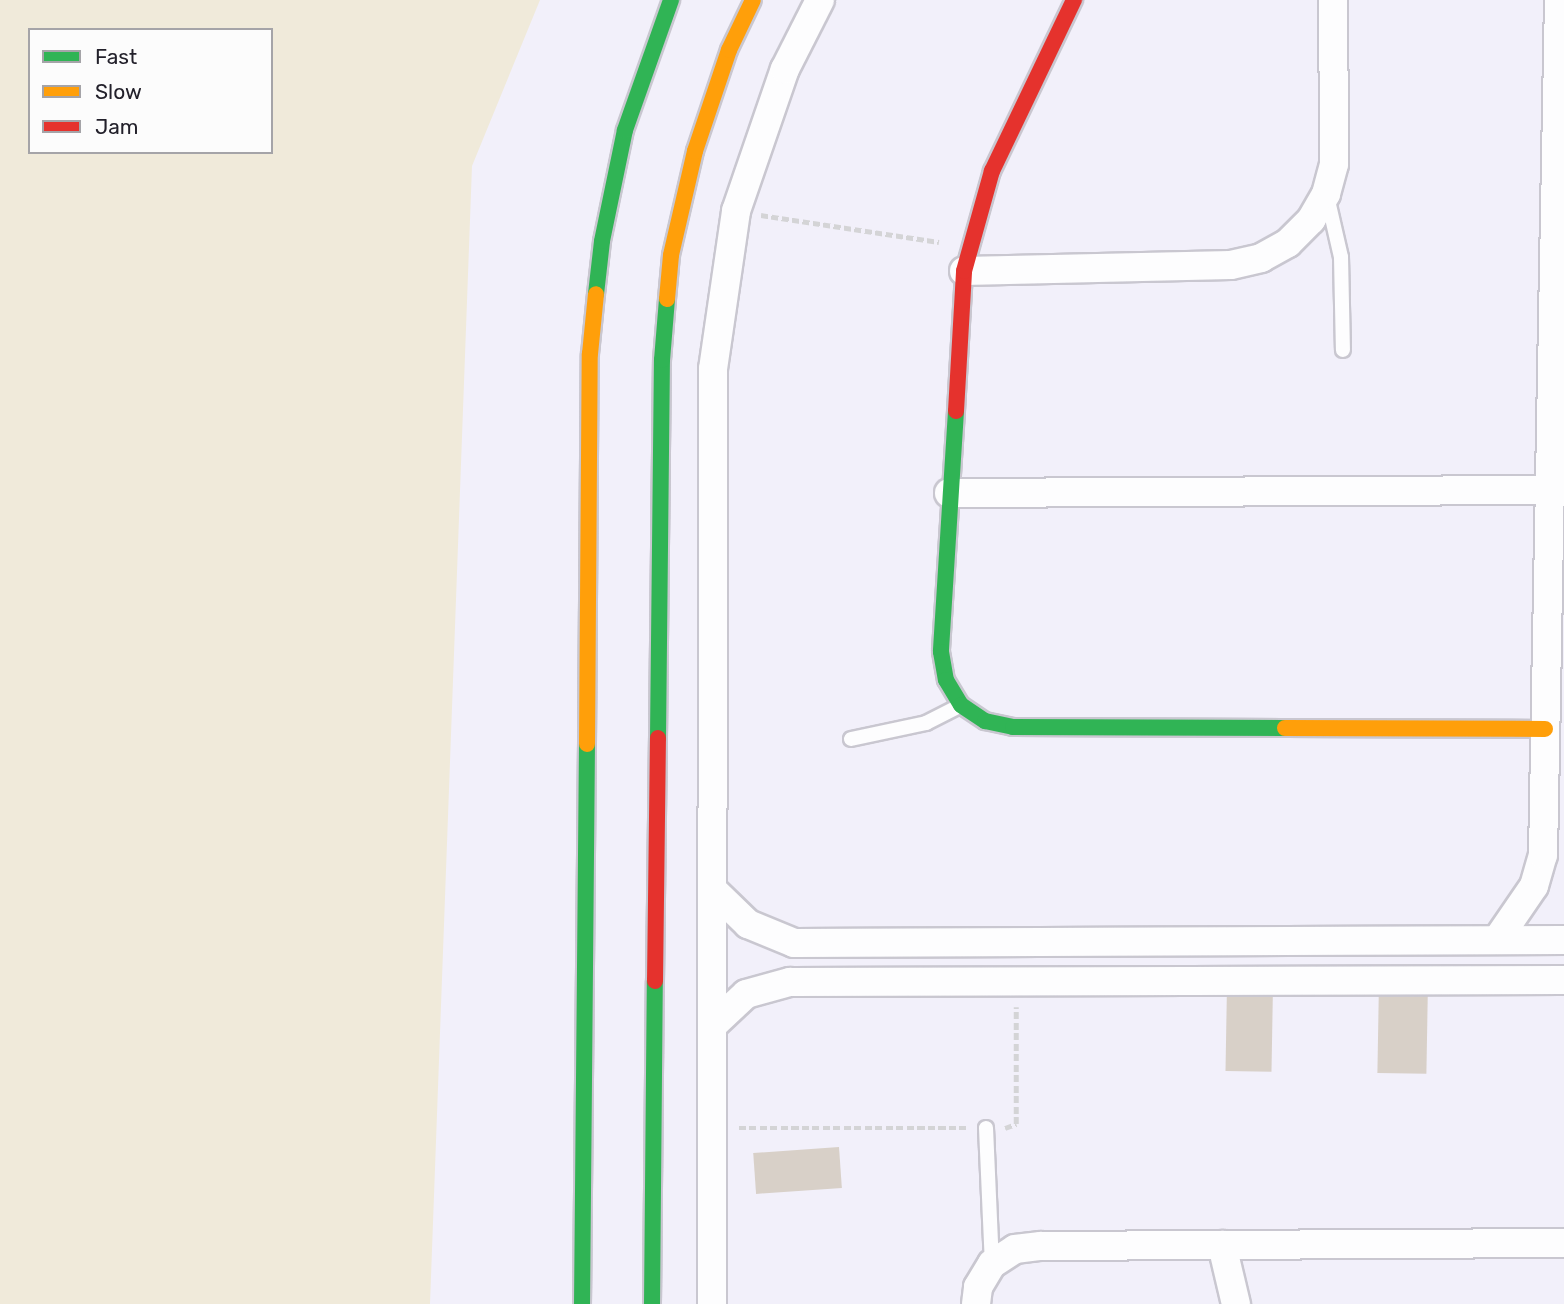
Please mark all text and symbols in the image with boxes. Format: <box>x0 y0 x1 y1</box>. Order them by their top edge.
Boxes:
legend <box>28 28 273 154</box>
text: Fast <box>95 44 137 69</box>
text: Slow <box>95 79 142 104</box>
text: Jam <box>95 114 139 139</box>

